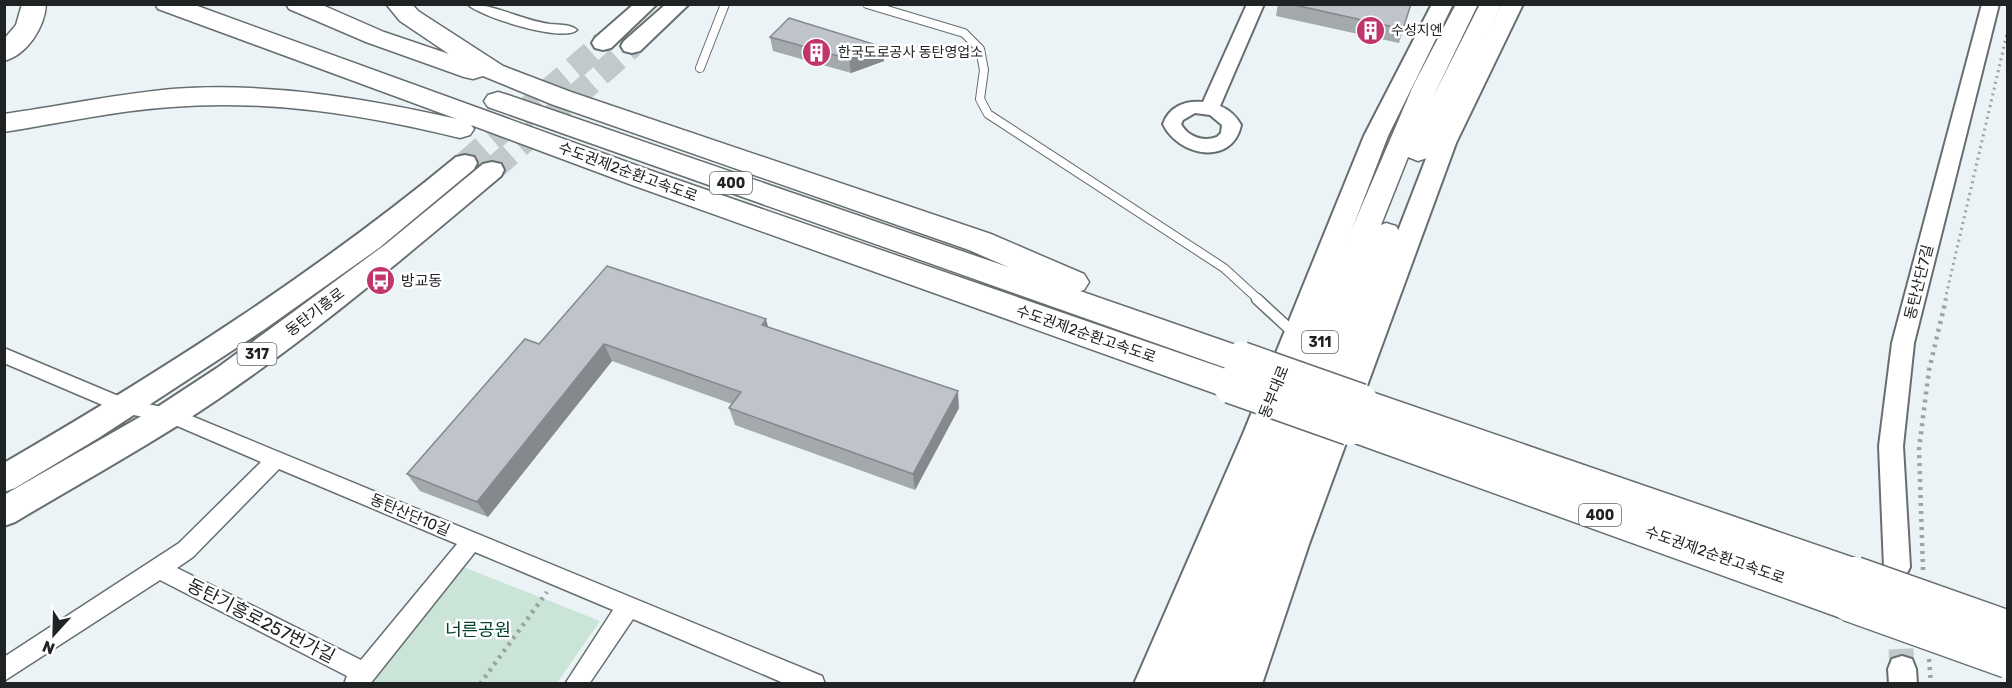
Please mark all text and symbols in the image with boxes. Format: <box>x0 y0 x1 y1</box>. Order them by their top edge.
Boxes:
building icon: 수성지엔 <box>1354 14 1386 46</box>
place label: 수성지엔 <box>1391 22 1443 39</box>
building icon: 한국도로공사 동탄영업소 <box>801 36 833 68</box>
place label: 한국도로공사 동탄영업소 <box>838 44 983 61</box>
street label: 수도권제2순환고속도로 <box>556 138 700 206</box>
road number: 400 <box>710 172 752 194</box>
street label: 동탄산단7길 <box>1901 243 1937 321</box>
bus stop icon: 방교동 <box>364 265 396 297</box>
place label: 방교동 <box>401 272 442 290</box>
street label: 동탄기흥로 <box>282 284 348 340</box>
street label: 수도권제2순환고속도로 <box>1014 302 1158 366</box>
road number: 311 <box>1302 331 1338 353</box>
road number: 317 <box>238 343 276 365</box>
street label: 동부대로 <box>1255 363 1293 421</box>
street label: 동탄산단10길 <box>367 490 453 540</box>
road number: 400 <box>1579 504 1621 526</box>
street label: 수도권제2순환고속도로 <box>1643 523 1787 587</box>
street label: 동탄기흥로257번가길 <box>183 574 339 668</box>
north arrow <box>24 604 84 664</box>
park label: 너른공원 <box>445 619 511 641</box>
text: N <box>40 636 57 658</box>

